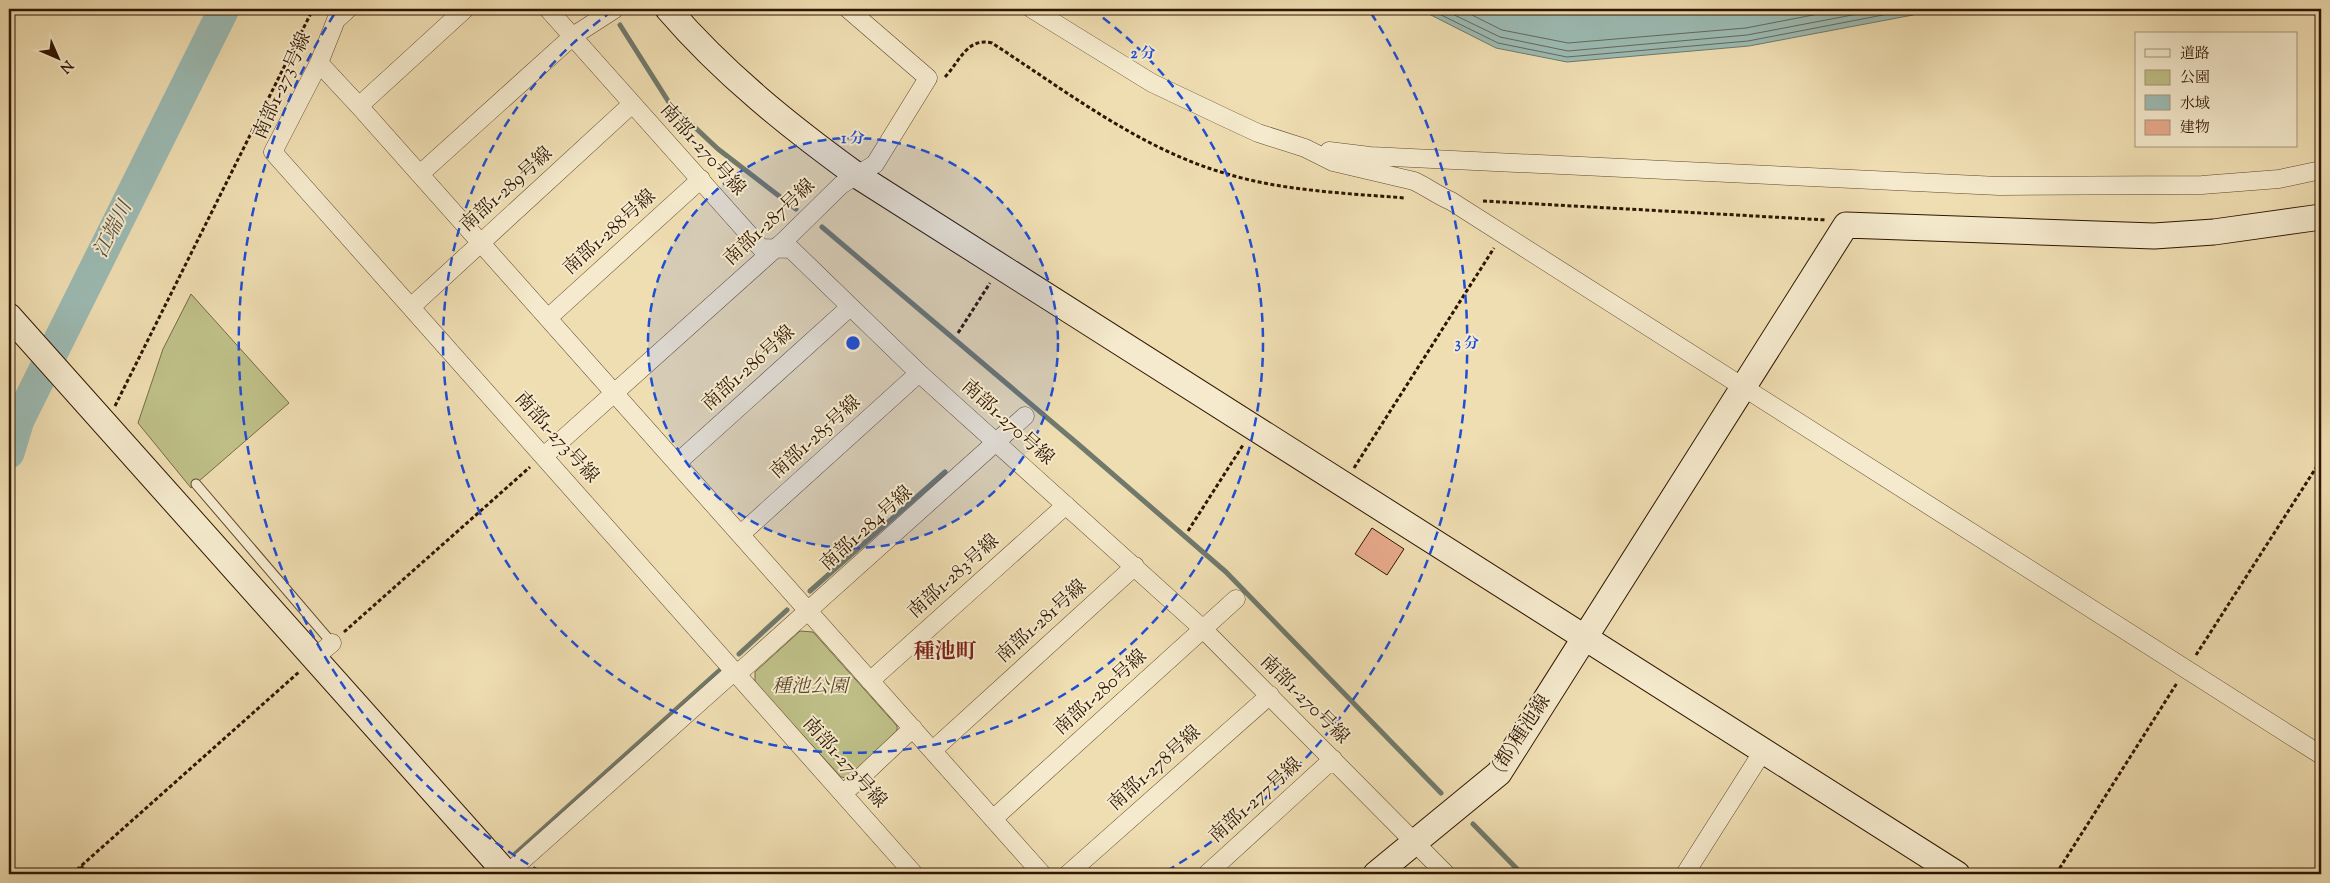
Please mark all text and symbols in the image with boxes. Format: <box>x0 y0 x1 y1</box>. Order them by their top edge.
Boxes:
street label: 南部1-273号線 <box>247 28 319 144</box>
north arrow <box>32 32 82 82</box>
legend <box>2135 32 2298 148</box>
text: 2 分 <box>1130 44 1156 65</box>
text: 道路 <box>2180 44 2210 65</box>
text: N <box>55 55 77 77</box>
text: 公園 <box>2180 68 2210 89</box>
text: 水域 <box>2180 94 2210 115</box>
street label: 南部1-270号線 <box>653 98 751 202</box>
text: 建物 <box>2180 118 2210 139</box>
text: 1 分 <box>841 129 865 150</box>
street label: 南部1-289号線 <box>455 141 559 239</box>
street label: 南部1-287号線 <box>718 173 822 273</box>
street label: 南部1-288号線 <box>558 184 662 282</box>
water label: 江端川 <box>87 195 141 263</box>
street label: 南部1-286号線 <box>697 320 801 418</box>
centre of rings <box>844 334 862 352</box>
text: 3 分 <box>1455 334 1479 355</box>
street label: 南部1-270号線 <box>955 374 1059 472</box>
street label: 南部1-273号線 <box>508 386 604 490</box>
street label: 南部1-285号線 <box>765 390 867 486</box>
street label: 南部1-284号線 <box>815 480 919 578</box>
street label: 南部1-283号線 <box>902 529 1006 625</box>
street label: 南部1-281号線 <box>991 574 1093 670</box>
district label: 種池町 <box>914 638 977 668</box>
street label: 南部1-280号線 <box>1048 644 1154 742</box>
street label: 南部1-270号線 <box>1253 649 1355 751</box>
park label: 種池公園 <box>772 674 851 701</box>
street label: (都)種池線 <box>1486 690 1558 778</box>
street label: 南部1-273号線 <box>796 711 892 815</box>
street label: 南部1-278号線 <box>1103 720 1207 818</box>
street label: 南部1-277号線 <box>1204 752 1308 850</box>

